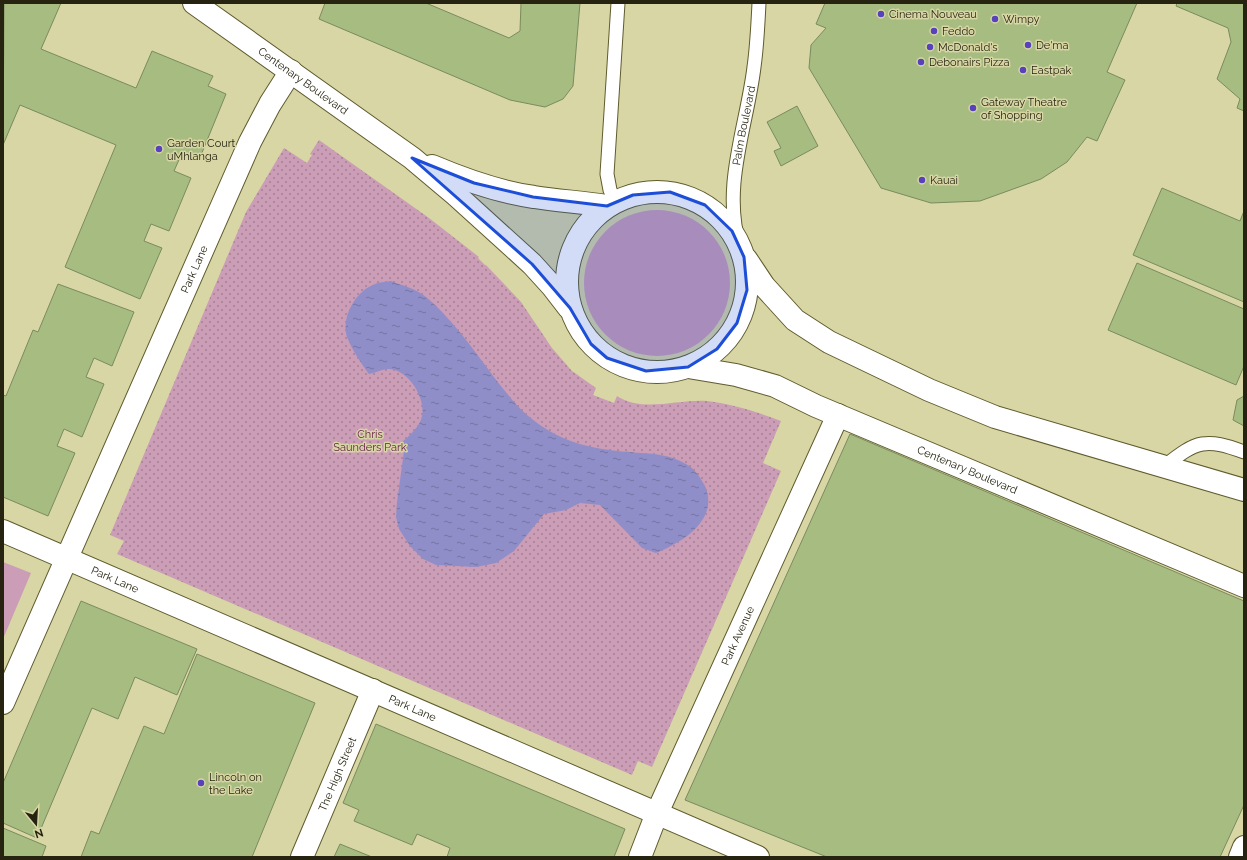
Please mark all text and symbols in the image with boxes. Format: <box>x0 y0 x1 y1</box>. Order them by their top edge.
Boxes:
place label: Cinema Nouveau <box>889 8 977 21</box>
marker: Cinema Nouveau <box>876 9 886 19</box>
place label: Wimpy <box>1003 13 1040 26</box>
marker: Wimpy <box>990 14 1000 24</box>
place label: Feddo <box>942 25 975 38</box>
marker: Feddo <box>929 26 939 36</box>
place label: De'ma <box>1036 39 1068 52</box>
marker: De'ma <box>1023 40 1033 50</box>
place label: McDonald's <box>938 41 998 54</box>
marker: McDonald's <box>925 42 935 52</box>
street label: Centenary Boulevard <box>256 44 351 117</box>
place label: Debonairs Pizza <box>929 56 1010 69</box>
marker: Debonairs Pizza <box>916 57 926 67</box>
place label: Eastpak <box>1031 64 1071 77</box>
marker: Eastpak <box>1018 65 1028 75</box>
street label: Palm Boulevard <box>730 85 758 166</box>
place label: Gateway Theatre of Shopping <box>981 96 1067 122</box>
marker: Gateway Theatre of Shopping <box>968 103 978 113</box>
place label: Garden Court uMhlanga <box>167 137 236 163</box>
marker: Garden Court uMhlanga <box>154 144 164 154</box>
place label: Kauai <box>930 174 958 187</box>
marker: Kauai <box>917 175 927 185</box>
street label: Park Lane <box>178 243 210 295</box>
park label: Chris Saunders Park <box>333 428 407 454</box>
street label: Centenary Boulevard <box>915 443 1019 496</box>
street label: Park Lane <box>89 563 141 596</box>
street label: Park Avenue <box>719 604 757 667</box>
street label: Park Lane <box>387 692 439 724</box>
street label: The High Street <box>316 735 359 813</box>
place label: Lincoln on the Lake <box>209 771 262 797</box>
marker: Lincoln on the Lake <box>196 778 206 788</box>
north arrow <box>16 804 56 844</box>
text: N <box>33 826 45 841</box>

